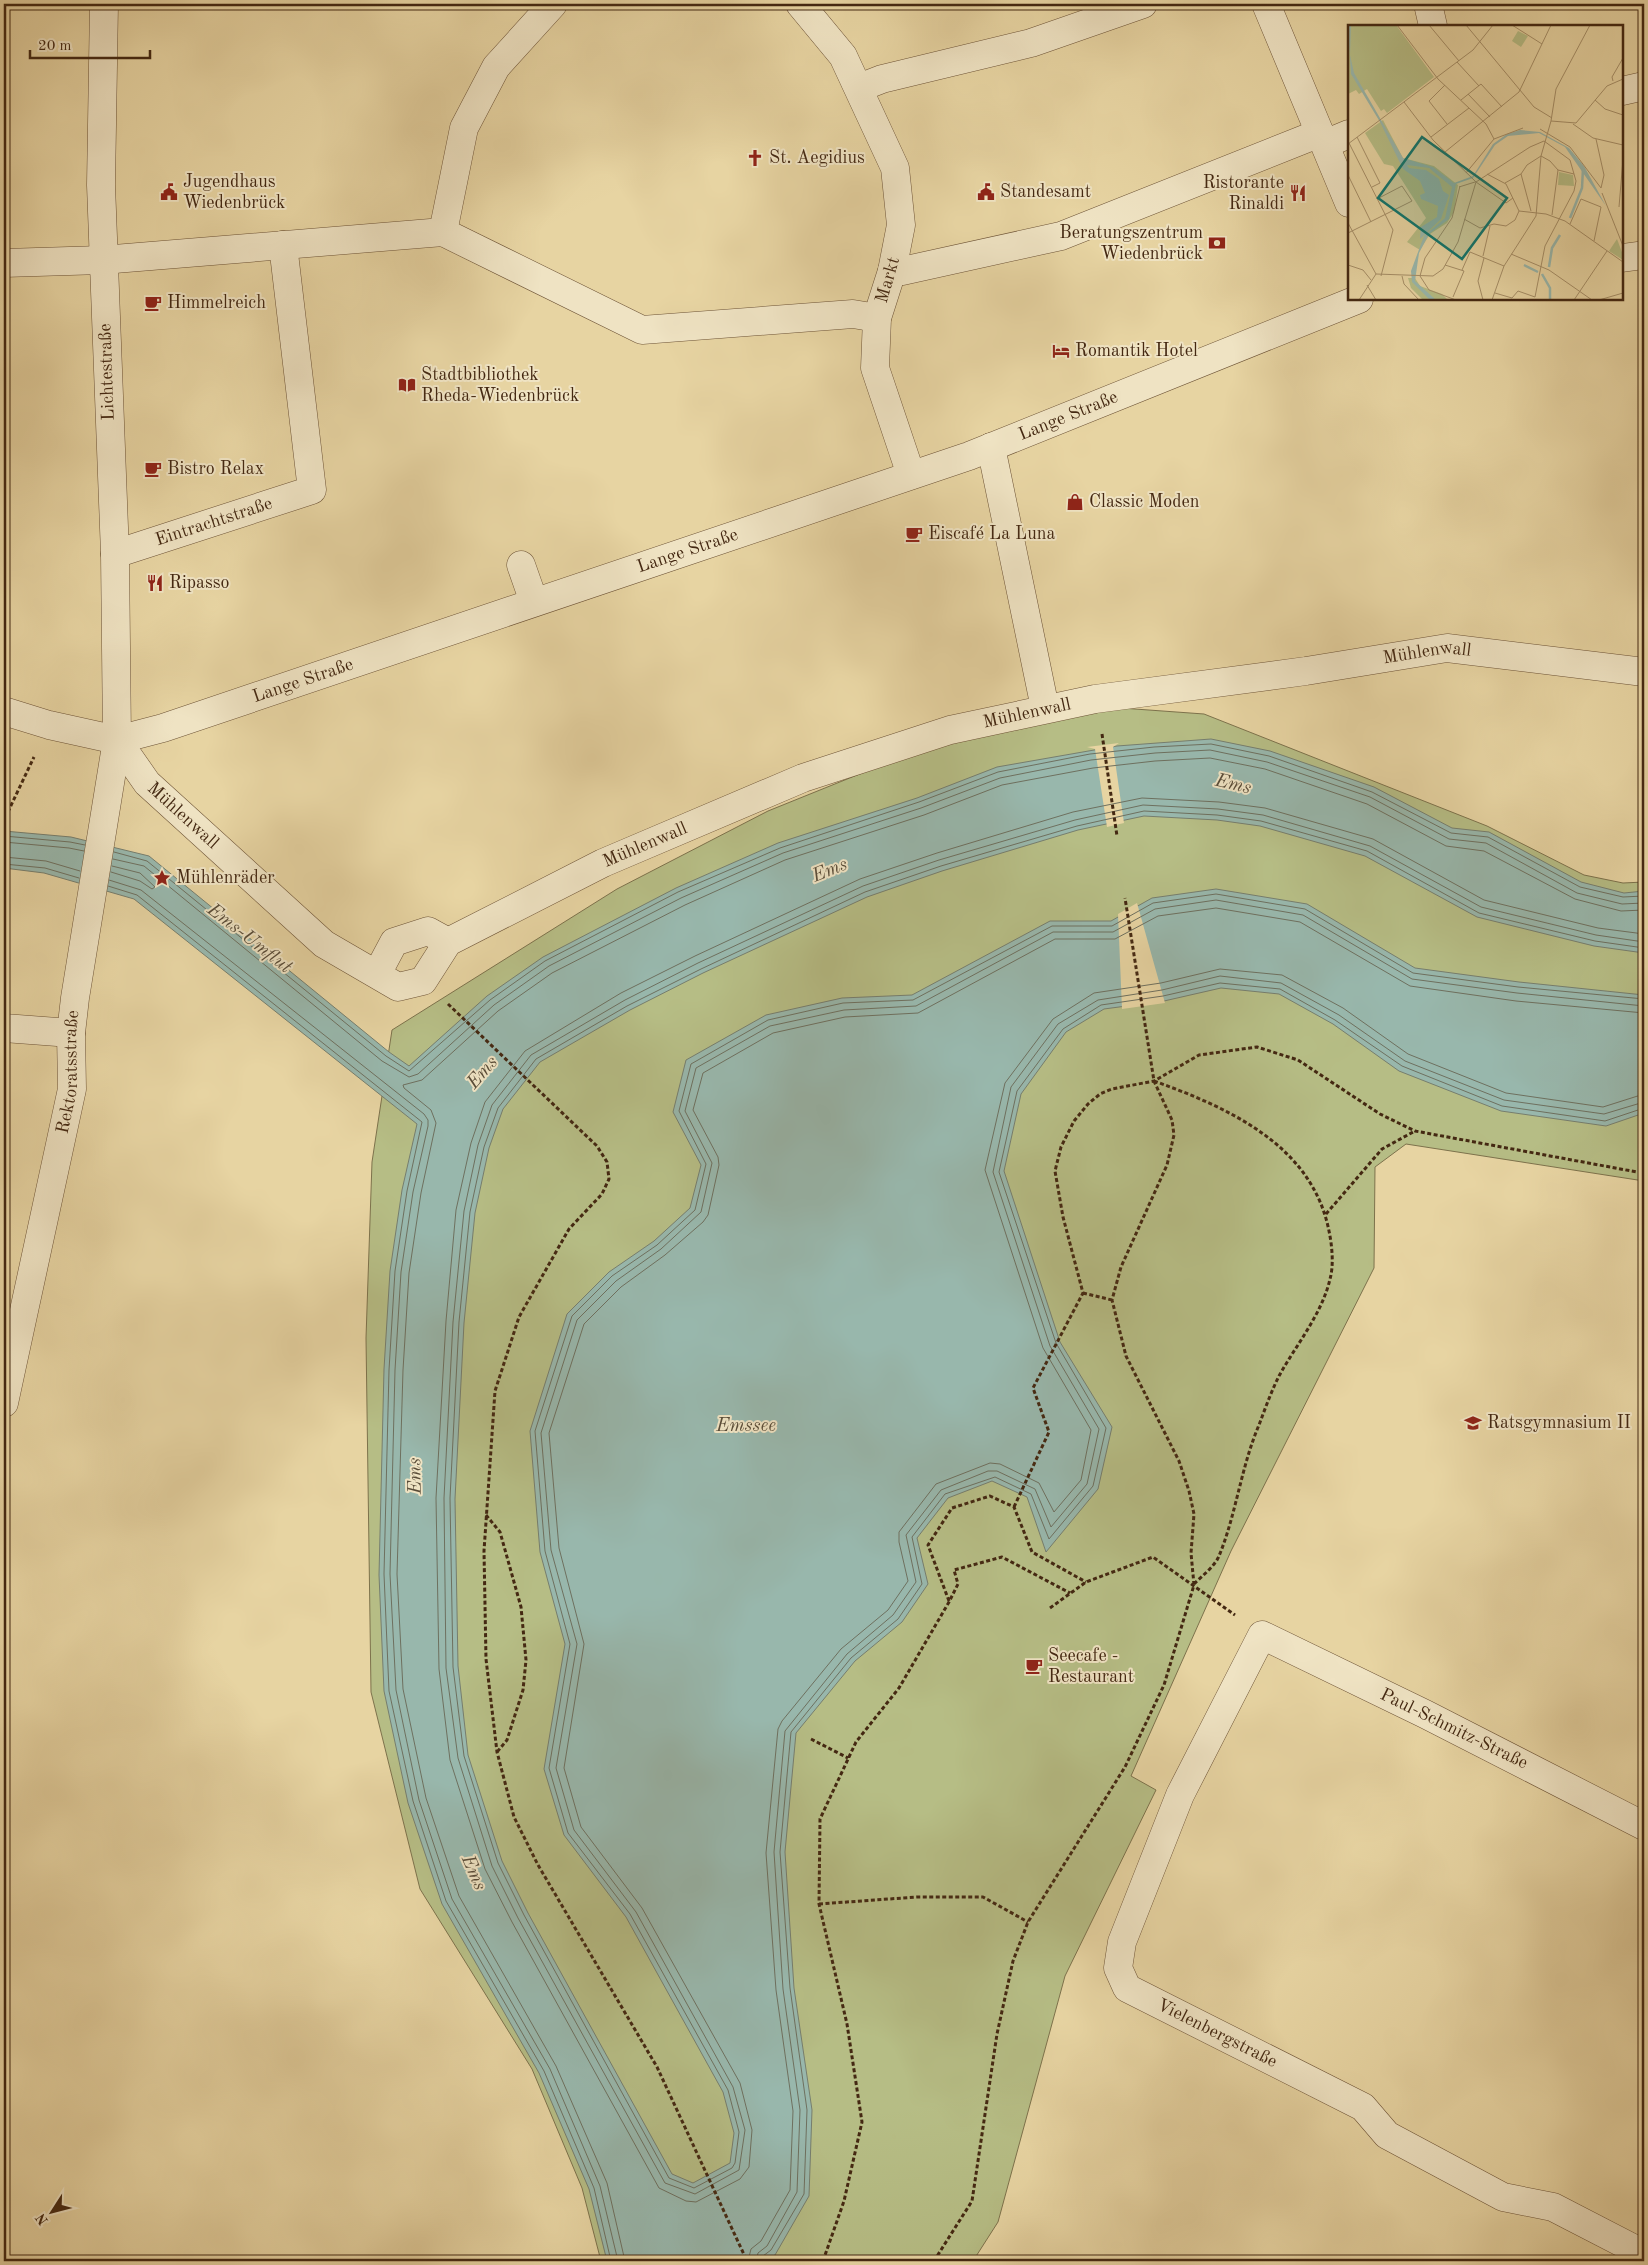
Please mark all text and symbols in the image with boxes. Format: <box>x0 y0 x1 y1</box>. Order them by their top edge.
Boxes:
inset map <box>1348 25 1623 300</box>
scale bar <box>30 28 150 60</box>
text: 20 m <box>38 39 72 54</box>
church icon: St. Aegidius <box>745 148 765 168</box>
place label: St. Aegidius <box>769 149 865 167</box>
place label: Jugendhaus Wiedenbrück <box>183 173 285 212</box>
place label: Ristorante Rinaldi <box>1203 174 1284 213</box>
public building icon: Jugendhaus Wiedenbrück <box>159 182 179 202</box>
public building icon: Standesamt <box>976 182 996 202</box>
place label: Standesamt <box>1000 183 1091 201</box>
restaurant icon: Ristorante Rinaldi <box>1288 183 1308 203</box>
place label: Beratungszentrum Wiedenbrück <box>1059 224 1203 263</box>
bank icon: Beratungszentrum Wiedenbrück <box>1207 233 1227 253</box>
street label: Markt <box>873 255 903 305</box>
cafe icon: Himmelreich <box>143 293 163 313</box>
place label: Himmelreich <box>167 294 266 312</box>
street label: Lichtestraße <box>96 323 118 421</box>
hotel icon: Romantik Hotel <box>1051 341 1071 361</box>
place label: Romantik Hotel <box>1075 342 1198 360</box>
place label: Stadtbibliothek Rheda-Wiedenbrück <box>421 366 579 405</box>
library icon: Stadtbibliothek Rheda-Wiedenbrück <box>397 375 417 395</box>
street label: Lange Straße <box>1016 388 1120 444</box>
cafe icon: Bistro Relax <box>143 459 163 479</box>
place label: Bistro Relax <box>167 460 264 478</box>
shop icon: Classic Moden <box>1065 492 1085 512</box>
place label: Classic Moden <box>1089 493 1200 511</box>
street label: Eintrachtstraße <box>153 494 275 549</box>
cafe icon: Eiscafé La Luna <box>904 524 924 544</box>
place label: Eiscafé La Luna <box>928 525 1055 543</box>
street label: Lange Straße <box>635 526 740 576</box>
restaurant icon: Ripasso <box>145 573 165 593</box>
place label: Ripasso <box>169 574 230 592</box>
street label: Mühlenwall <box>1381 638 1473 667</box>
street label: Lange Straße <box>250 655 356 706</box>
street label: Mühlenwall <box>981 695 1073 732</box>
water label: Ems <box>1212 771 1253 798</box>
street label: Mühlenwall <box>144 779 222 853</box>
street label: Mühlenwall <box>600 819 690 871</box>
water label: Ems <box>809 855 851 887</box>
place icon: Mühlenräder <box>152 868 172 888</box>
place label: Mühlenräder <box>176 869 275 887</box>
water label: Ems-Umflut <box>203 900 295 978</box>
street label: Rektoratsstraße <box>54 1009 83 1135</box>
water label: Ems <box>463 1053 502 1094</box>
school or university icon: Ratsgymnasium II <box>1463 1413 1483 1433</box>
place label: Ratsgymnasium II <box>1487 1414 1631 1432</box>
water label: Emssee <box>715 1417 776 1436</box>
water label: Ems <box>406 1458 426 1495</box>
place label: Seecafe - Restaurant <box>1048 1647 1134 1686</box>
cafe icon: Seecafe - Restaurant <box>1024 1656 1044 1676</box>
street label: Paul-Schmitz-Straße <box>1377 1685 1531 1773</box>
water label: Ems <box>456 1852 489 1894</box>
street label: Vielenbergstraße <box>1154 1996 1280 2071</box>
north arrow <box>28 2188 78 2238</box>
text: N <box>33 2210 51 2227</box>

